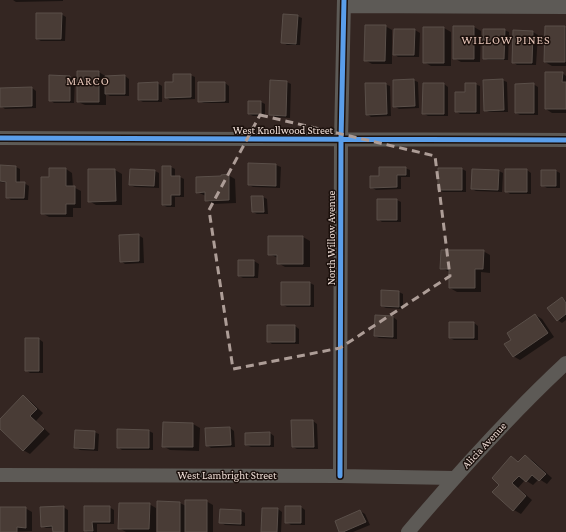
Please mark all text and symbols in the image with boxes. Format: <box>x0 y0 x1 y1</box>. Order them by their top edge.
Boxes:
district label: WILLOW PINES <box>461 33 551 47</box>
district label: MARCO <box>66 74 110 88</box>
street label: West Knollwood Street <box>233 124 334 136</box>
street label: North Willow Avenue <box>325 190 337 285</box>
street label: Alicia Avenue <box>459 419 509 471</box>
street label: West Lambright Street <box>177 469 277 482</box>

